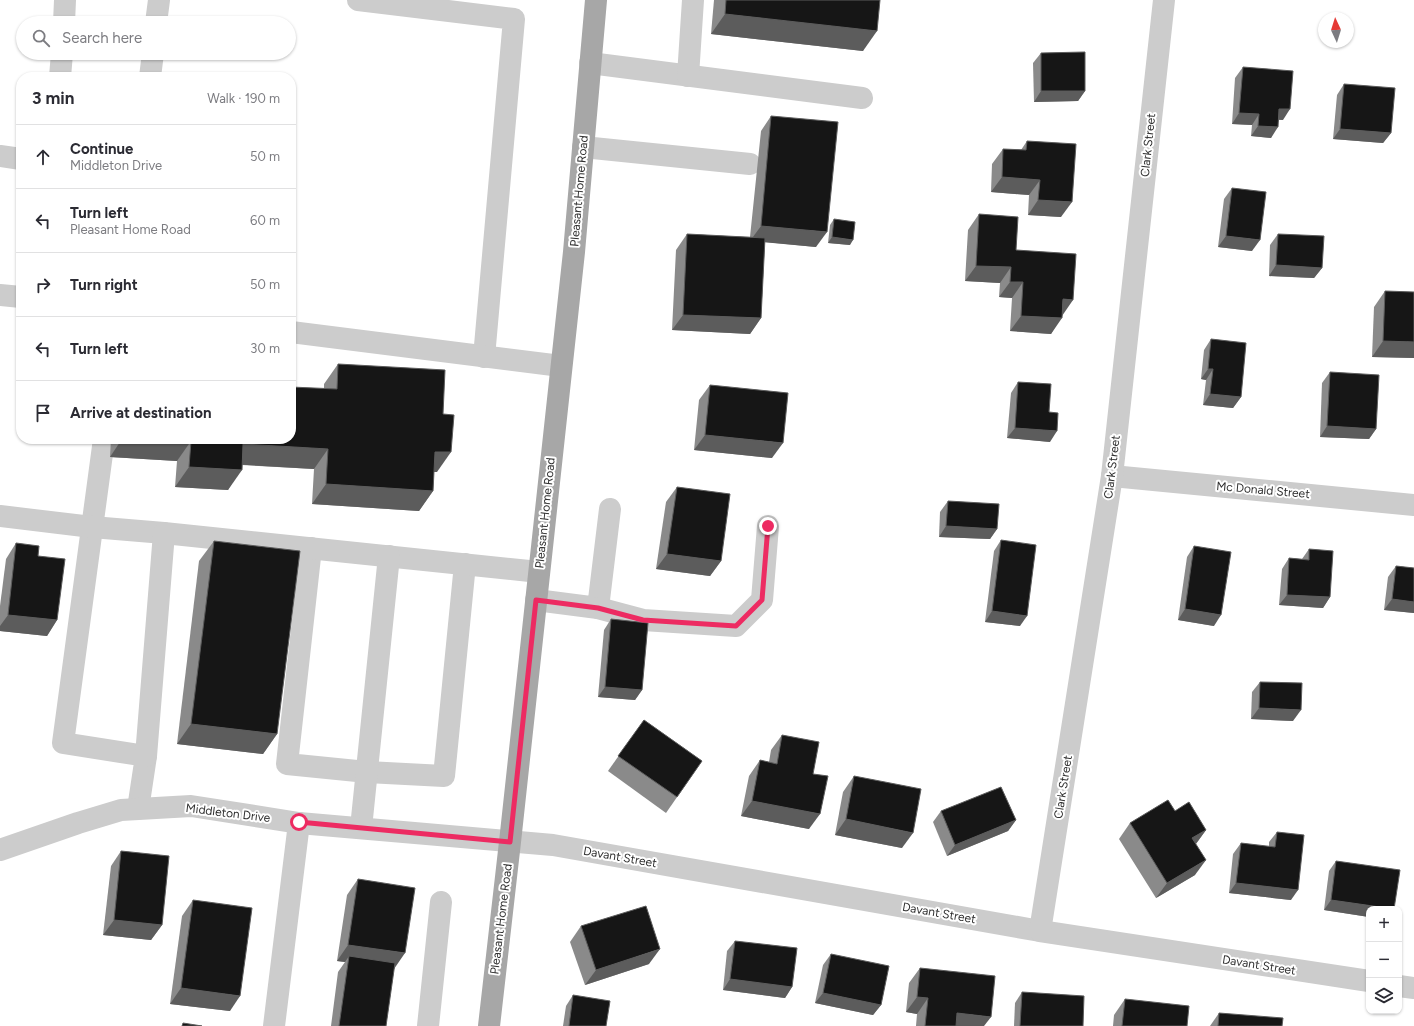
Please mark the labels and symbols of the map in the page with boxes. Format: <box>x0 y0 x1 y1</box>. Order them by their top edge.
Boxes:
north arrow <box>1318 12 1354 48</box>
street label: Clark Street <box>1138 112 1158 177</box>
street label: Pleasant Home Road <box>567 135 591 247</box>
street label: Clark Street <box>1101 434 1123 500</box>
street label: Pleasant Home Road <box>532 457 558 569</box>
street label: Mc Donald Street <box>1216 479 1311 501</box>
route end <box>759 517 777 535</box>
street label: Clark Street <box>1051 754 1075 820</box>
street label: Middleton Drive <box>185 801 272 825</box>
route start <box>290 813 308 831</box>
street label: Davant Street <box>582 844 658 870</box>
street label: Pleasant Home Road <box>487 863 515 975</box>
street label: Davant Street <box>901 900 977 926</box>
street label: Davant Street <box>1221 952 1297 978</box>

